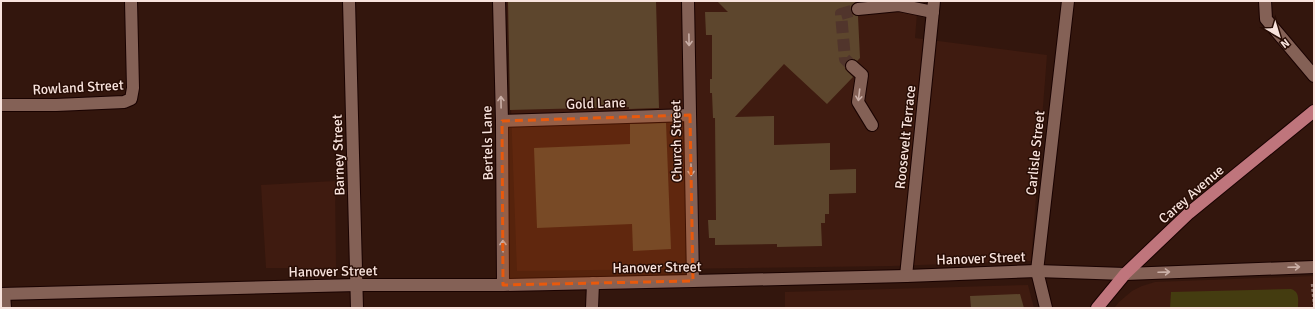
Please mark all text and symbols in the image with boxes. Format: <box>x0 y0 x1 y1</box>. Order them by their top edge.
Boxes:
north arrow <box>1259 16 1299 56</box>
one-way arrow <box>685 33 693 46</box>
text: N <box>1278 36 1292 51</box>
street label: Rowland Street <box>32 77 124 98</box>
street label: Roosevelt Terrace <box>892 84 919 190</box>
one-way arrow <box>856 89 863 102</box>
street label: Gold Lane <box>566 94 626 113</box>
one-way arrow <box>498 96 505 109</box>
street label: Church Street <box>667 100 686 182</box>
street label: Bertels Lane <box>478 105 497 181</box>
street label: Carlisle Street <box>1023 110 1048 196</box>
street label: Barney Street <box>329 114 348 196</box>
street label: Carey Avenue <box>1155 162 1227 227</box>
one-way arrow <box>687 163 695 176</box>
one-way arrow <box>499 240 507 253</box>
street label: Hanover Street <box>936 248 1026 269</box>
street label: Hanover Street <box>612 258 702 277</box>
street label: Hanover Street <box>288 262 378 281</box>
one-way arrow <box>1287 264 1300 271</box>
one-way arrow <box>1157 268 1170 276</box>

